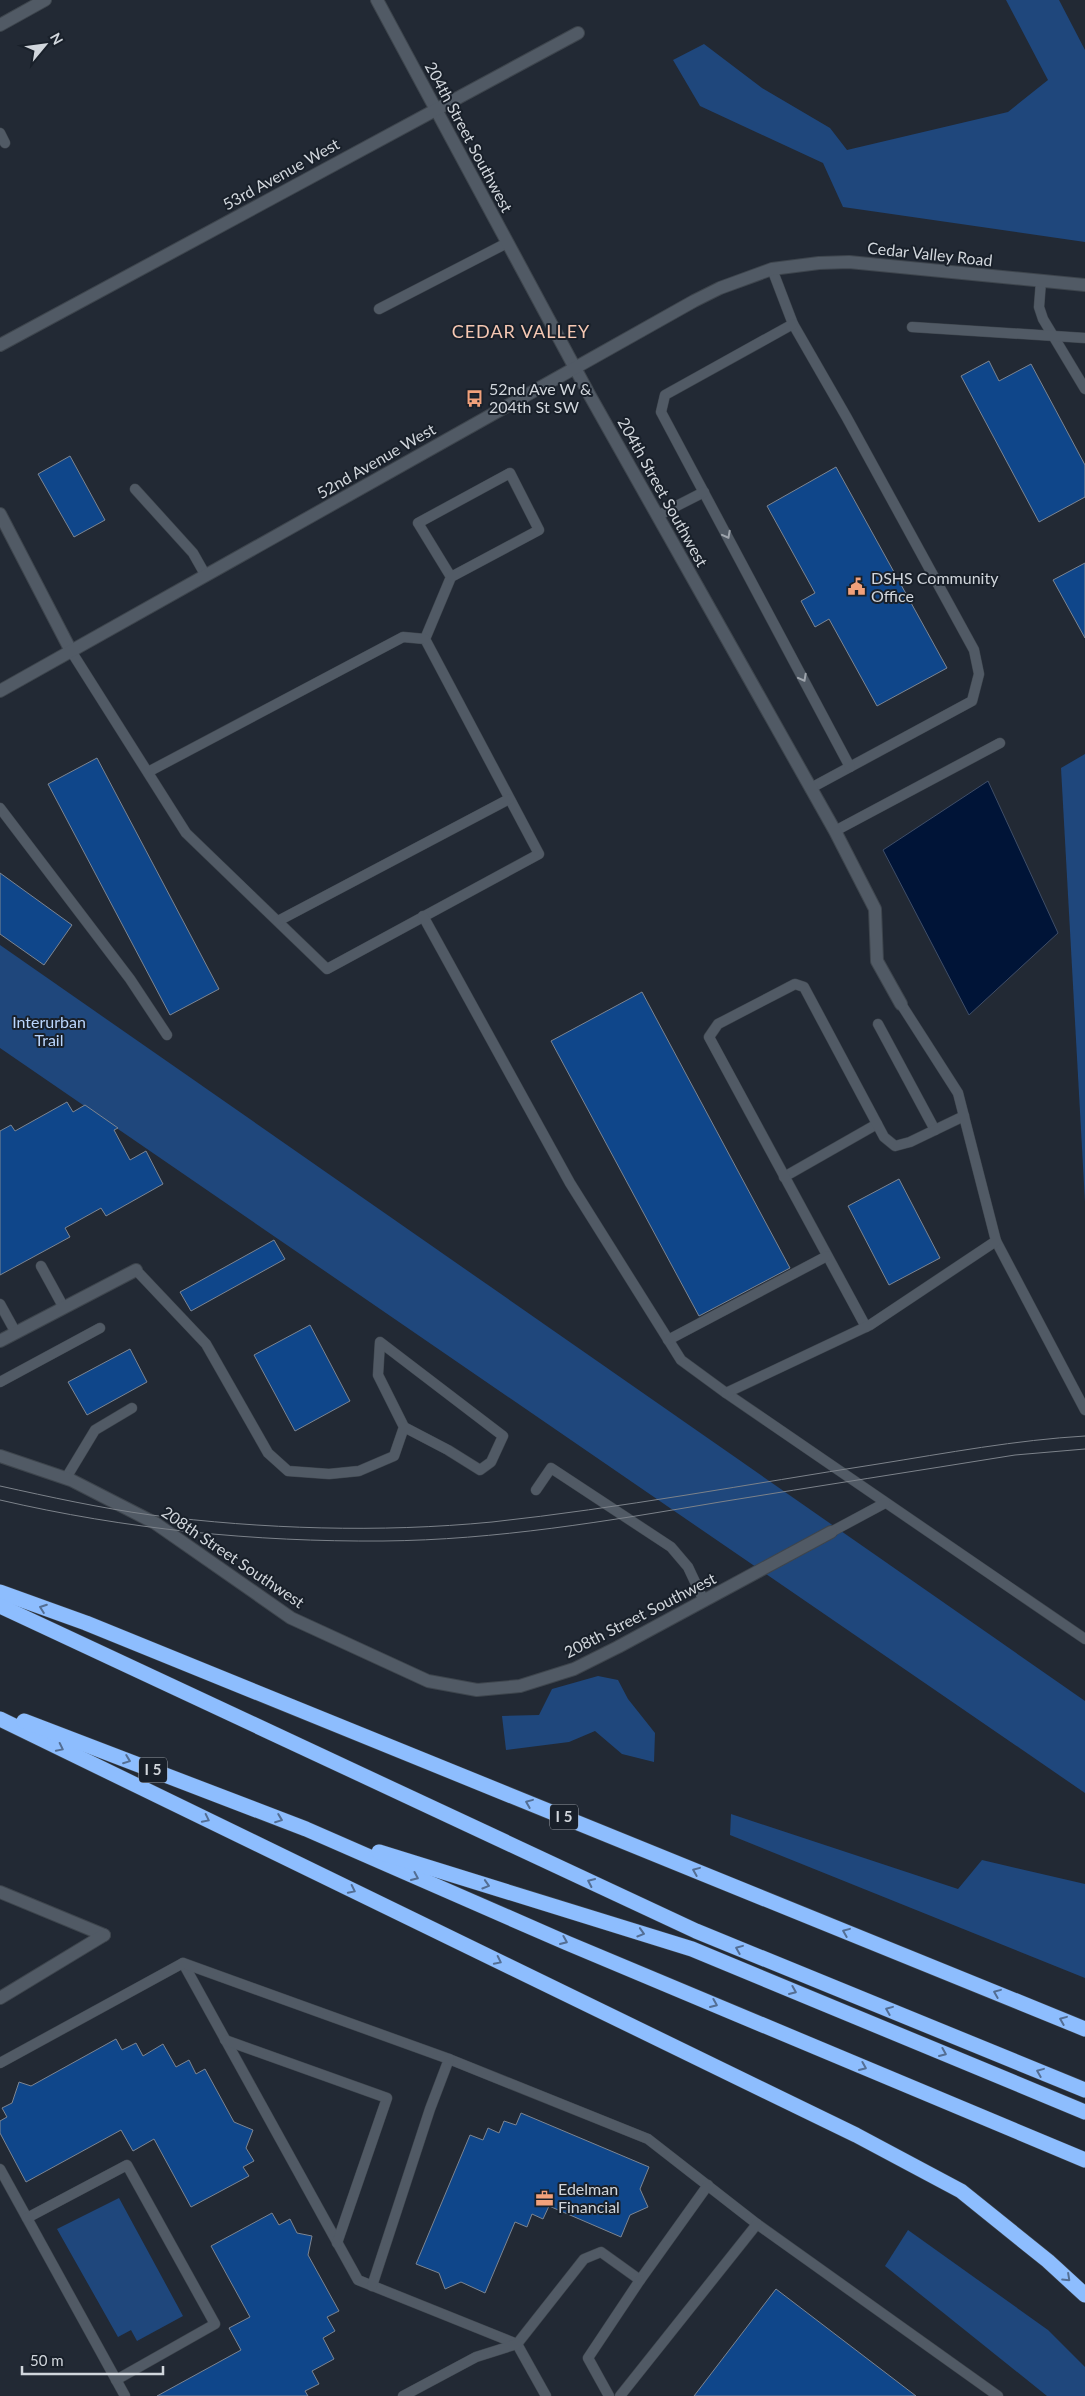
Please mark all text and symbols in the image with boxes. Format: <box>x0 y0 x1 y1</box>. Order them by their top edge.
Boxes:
north arrow <box>20 20 70 70</box>
text: N <box>47 30 67 47</box>
street label: 204th Street Southwest <box>422 58 517 215</box>
street label: 53rd Avenue West <box>219 134 343 213</box>
street label: Cedar Valley Road <box>867 237 994 270</box>
district label: CEDAR VALLEY <box>452 320 590 342</box>
place label: 52nd Ave W & 204th St SW <box>489 379 592 416</box>
bus stop icon: 52nd Ave W & 204th St SW <box>465 388 485 408</box>
street label: 204th Street Southwest <box>614 414 713 570</box>
street label: 52nd Avenue West <box>313 419 439 502</box>
one-way arrow <box>720 530 730 539</box>
place label: DSHS Community Office <box>871 568 999 605</box>
public building icon: DSHS Community Office <box>847 577 867 597</box>
one-way arrow <box>797 673 807 682</box>
park label: Interurban Trail <box>12 1012 86 1049</box>
street label: 208th Street Southwest <box>158 1502 308 1611</box>
street label: 208th Street Southwest <box>561 1568 719 1661</box>
one-way arrow <box>39 1604 48 1614</box>
one-way arrow <box>54 1742 63 1752</box>
one-way arrow <box>122 1754 131 1765</box>
road number: I 5 <box>139 1758 167 1782</box>
one-way arrow <box>525 1799 534 1809</box>
road number: I 5 <box>550 1804 578 1830</box>
one-way arrow <box>201 1813 210 1823</box>
one-way arrow <box>274 1813 283 1823</box>
one-way arrow <box>692 1866 700 1876</box>
one-way arrow <box>410 1870 419 1881</box>
one-way arrow <box>587 1878 596 1889</box>
one-way arrow <box>482 1879 490 1889</box>
one-way arrow <box>347 1884 356 1894</box>
one-way arrow <box>637 1928 645 1938</box>
one-way arrow <box>842 1928 851 1938</box>
one-way arrow <box>559 1935 568 1946</box>
one-way arrow <box>735 1945 744 1955</box>
one-way arrow <box>493 1955 502 1965</box>
one-way arrow <box>788 1984 797 1995</box>
one-way arrow <box>993 1989 1002 1999</box>
one-way arrow <box>709 1998 718 2009</box>
one-way arrow <box>886 2006 894 2016</box>
one-way arrow <box>1060 2016 1068 2026</box>
one-way arrow <box>938 2047 947 2057</box>
one-way arrow <box>859 2062 867 2072</box>
one-way arrow <box>1036 2067 1045 2078</box>
place label: Edelman Financial <box>558 2179 620 2216</box>
office icon: Edelman Financial <box>534 2188 554 2208</box>
one-way arrow <box>1061 2272 1070 2281</box>
scale bar <box>22 2344 164 2376</box>
text: 50 m <box>30 2351 64 2369</box>

